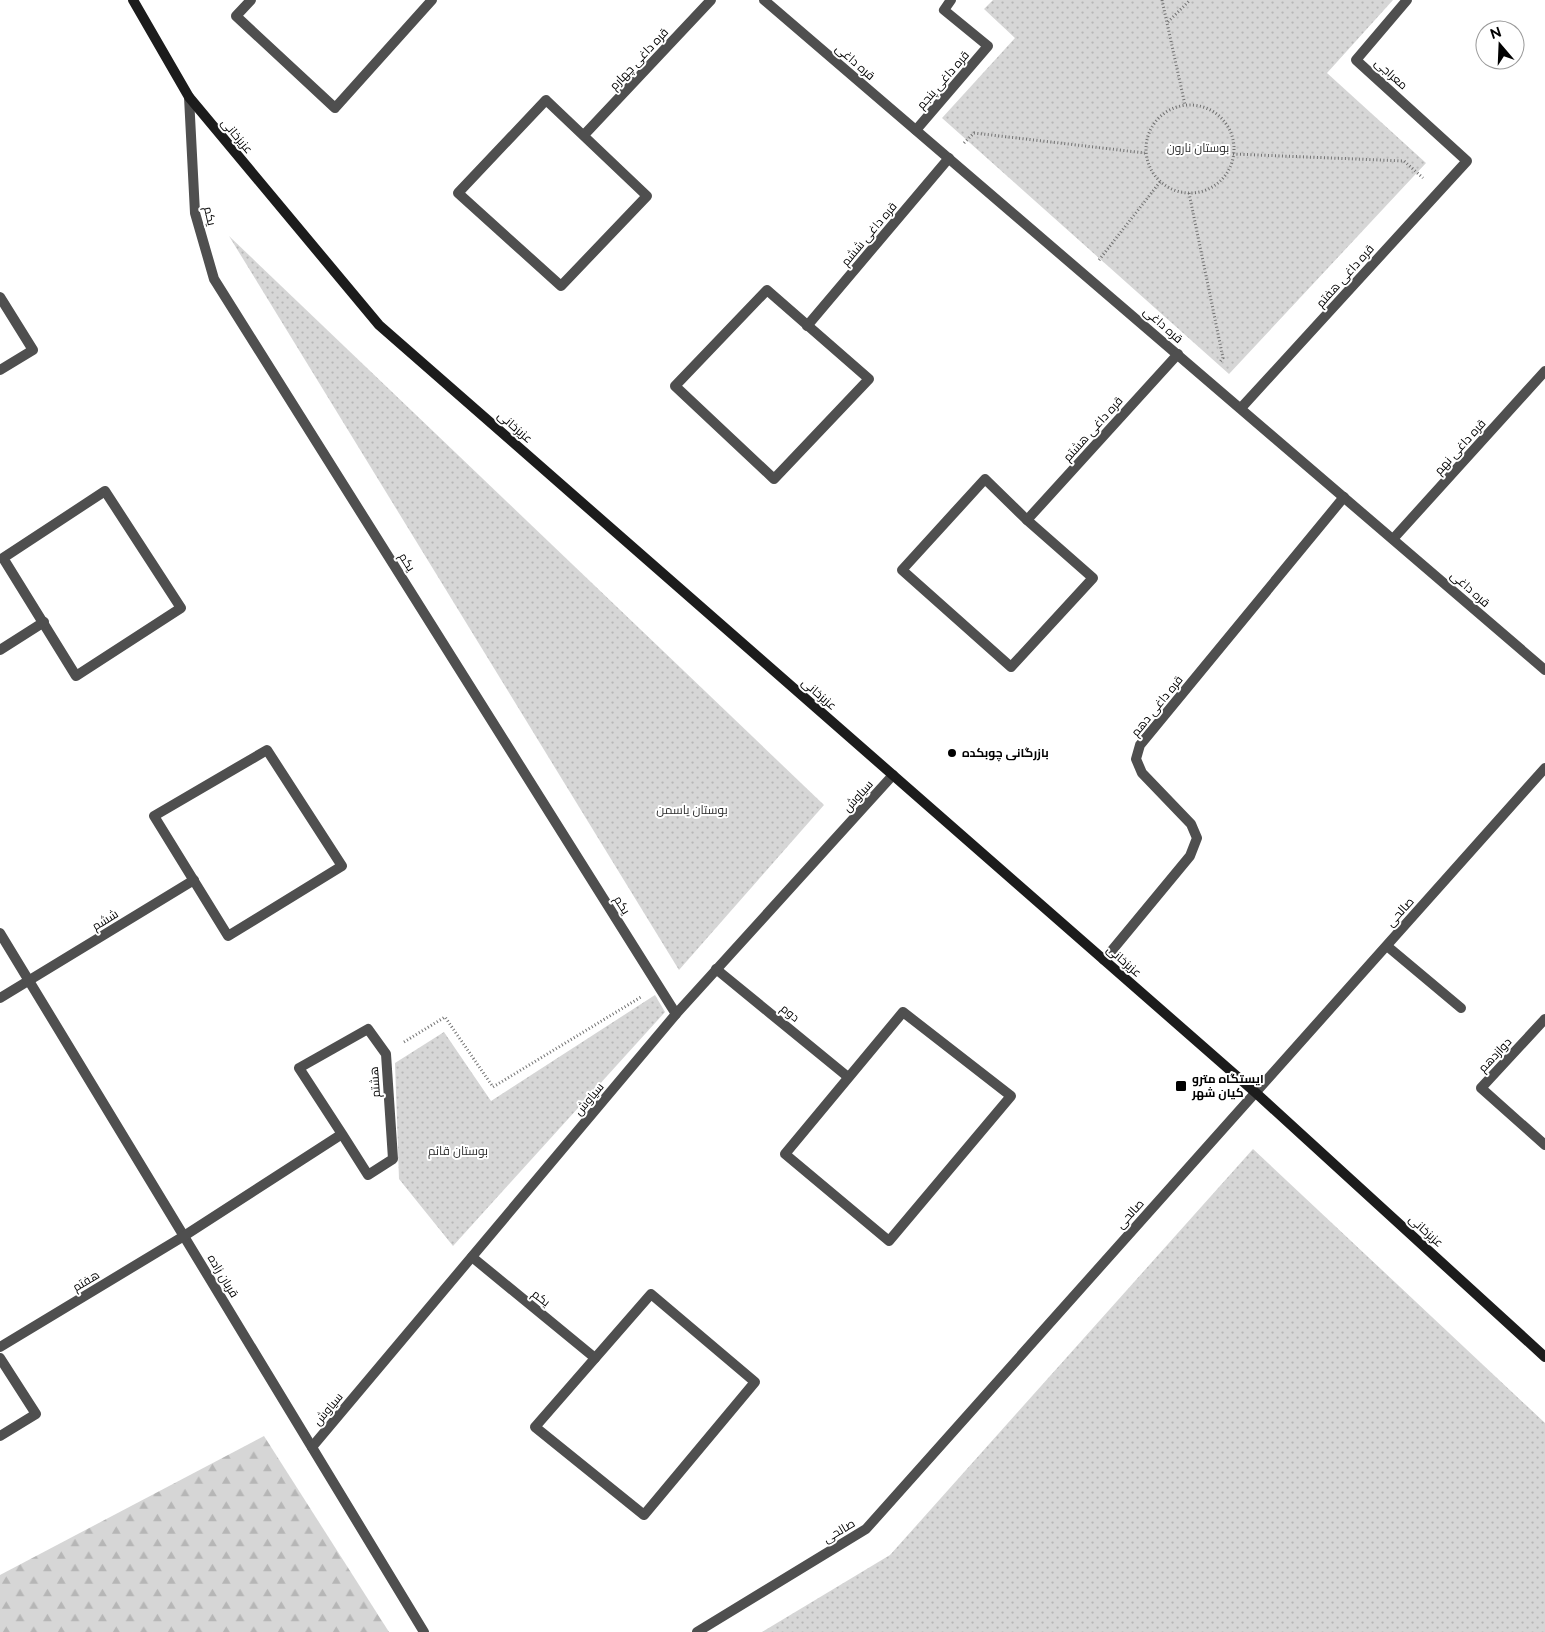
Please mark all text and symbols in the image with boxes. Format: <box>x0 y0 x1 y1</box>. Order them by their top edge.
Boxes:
north arrow <box>1475 20 1525 70</box>
text: N <box>1488 23 1503 42</box>
street label: قره داغی چهارم <box>607 25 673 94</box>
street label: قره داغی <box>832 41 878 83</box>
street label: قره داغی پنجم <box>914 48 974 113</box>
street label: معراجی <box>1372 56 1410 92</box>
street label: عزیزخانی <box>218 116 256 156</box>
park label: بوستان نارون <box>1167 141 1229 155</box>
street label: قره داغی ششم <box>838 199 900 269</box>
street label: یکم <box>200 205 219 228</box>
street label: قره داغی هفتم <box>1313 242 1378 311</box>
street label: قره داغی <box>1140 304 1186 346</box>
street label: قره داغی هشتم <box>1060 394 1126 465</box>
street label: عزیزخانی <box>495 408 535 446</box>
street label: قره داغی نهم <box>1431 416 1489 478</box>
street label: یکم <box>395 550 418 575</box>
street label: قره داغی <box>1447 568 1493 610</box>
street label: قره داغی دهم <box>1128 673 1187 740</box>
street label: عزیزخانی <box>799 675 839 713</box>
place label: بازرگانی چوبکده <box>962 746 1049 762</box>
marker: بازرگانی چوبکده <box>946 747 958 759</box>
street label: سیاوش <box>840 777 876 815</box>
park label: بوستان یاسمن <box>656 803 728 817</box>
street label: یکم <box>610 893 633 918</box>
street label: صالحی <box>1383 894 1417 930</box>
street label: ششم <box>89 907 121 934</box>
street label: عزیزخانی <box>1104 942 1144 980</box>
street label: دوم <box>777 1001 802 1026</box>
street label: دوازدهم <box>1476 1035 1515 1076</box>
street label: هشتم <box>367 1066 384 1098</box>
place label: ایستگاه مترو کیان شهر <box>1191 1072 1264 1101</box>
marker: ایستگاه مترو کیان شهر <box>1174 1079 1188 1093</box>
street label: سیاوش <box>571 1080 607 1118</box>
park label: بوستان قائم <box>428 1144 488 1159</box>
street label: صالحی <box>1113 1196 1147 1232</box>
street label: عزیزخانی <box>1406 1212 1446 1250</box>
street label: قربان زاده <box>205 1252 241 1300</box>
street label: هفتم <box>70 1268 102 1295</box>
street label: یکم <box>529 1287 553 1311</box>
street label: سیاوش <box>310 1390 346 1428</box>
street label: صالحی <box>821 1516 857 1546</box>

